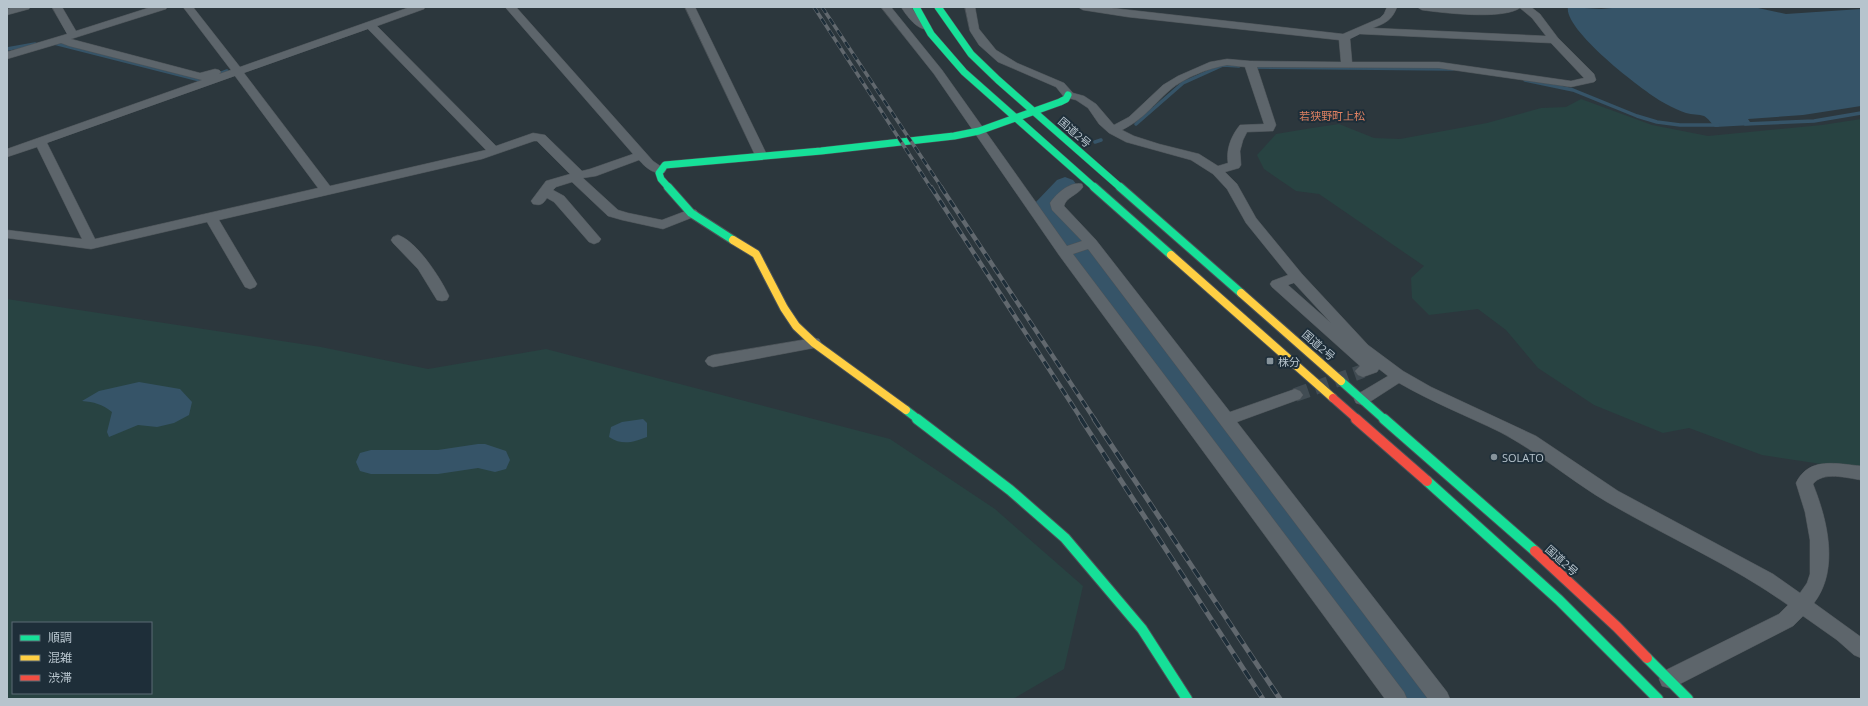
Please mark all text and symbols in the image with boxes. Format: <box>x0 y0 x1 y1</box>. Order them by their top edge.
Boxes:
district label: 若狭野町上松 <box>1299 108 1365 123</box>
street label: 国道2号 <box>1055 113 1095 151</box>
street label: 国道2号 <box>1299 326 1339 364</box>
place label: 株分 <box>1278 354 1300 369</box>
marker: 株分 <box>1265 356 1275 366</box>
place label: SOLATO <box>1502 450 1544 465</box>
marker: SOLATO <box>1489 452 1499 462</box>
street label: 国道2号 <box>1542 541 1582 579</box>
legend <box>12 622 152 694</box>
text: 順調 <box>48 629 72 646</box>
text: 混雑 <box>48 649 72 666</box>
text: 渋滞 <box>48 669 72 686</box>

